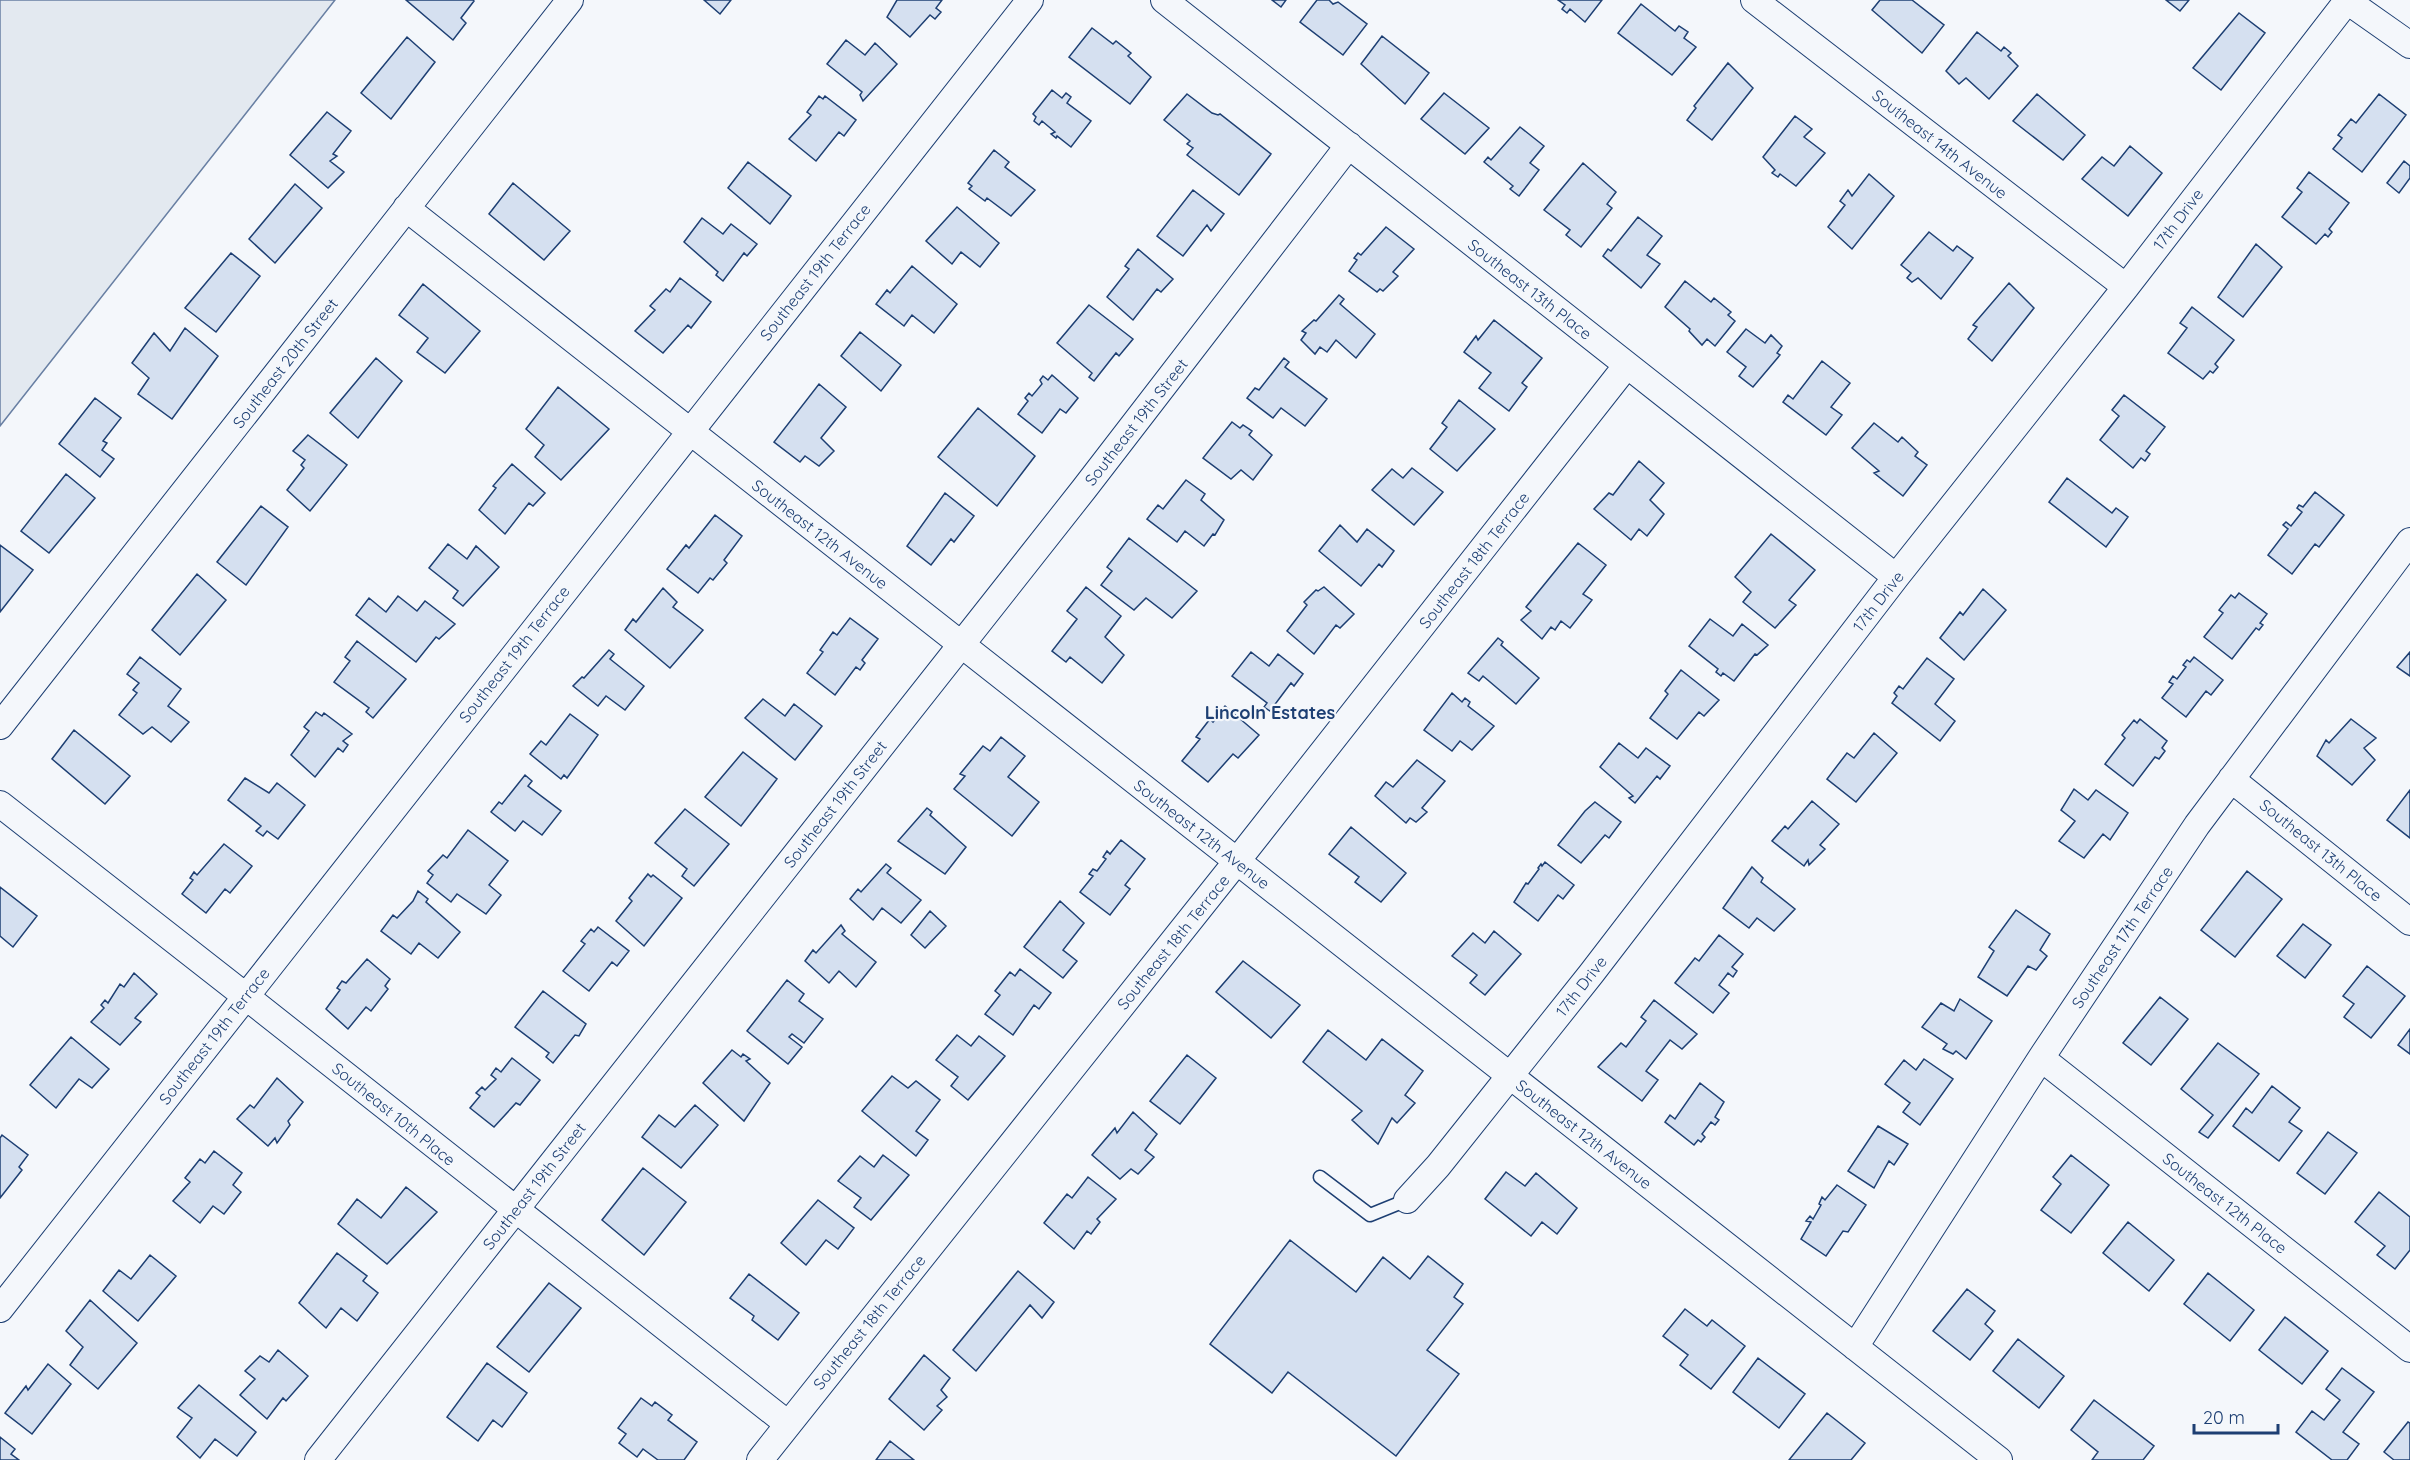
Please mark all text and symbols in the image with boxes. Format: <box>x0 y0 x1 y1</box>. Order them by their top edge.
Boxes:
street label: Southeast 14th Avenue <box>1868 85 2012 203</box>
street label: 17th Drive <box>2148 184 2208 254</box>
street label: Southeast 19th Terrace <box>755 200 875 344</box>
street label: Southeast 13th Place <box>1464 234 1596 344</box>
street label: Southeast 20th Street <box>228 294 342 432</box>
street label: Southeast 19th Street <box>1080 354 1192 490</box>
street label: Southeast 12th Avenue <box>748 475 892 593</box>
street label: Southeast 18th Terrace <box>1414 488 1534 632</box>
street label: 17th Drive <box>1848 567 1908 635</box>
street label: Southeast 19th Terrace <box>454 582 574 726</box>
district label: Lincoln Estates <box>1205 701 1336 724</box>
street label: Southeast 19th Street <box>779 736 891 872</box>
street label: Southeast 12th Avenue <box>1130 775 1274 893</box>
street label: Southeast 13th Place <box>2256 794 2386 906</box>
street label: Southeast 17th Terrace <box>2067 862 2177 1012</box>
street label: Southeast 18th Terrace <box>1112 871 1234 1013</box>
street label: 17th Drive <box>1551 952 1611 1020</box>
street label: Southeast 19th Terrace <box>154 964 274 1108</box>
street label: Southeast 10th Place <box>328 1058 460 1170</box>
street label: Southeast 12th Avenue <box>1512 1075 1656 1193</box>
street label: Southeast 19th Street <box>478 1118 590 1254</box>
street label: Southeast 12th Place <box>2159 1148 2291 1258</box>
street label: Southeast 18th Terrace <box>808 1251 930 1393</box>
scale bar <box>2194 1397 2278 1435</box>
text: 20 m <box>2203 1406 2245 1429</box>

